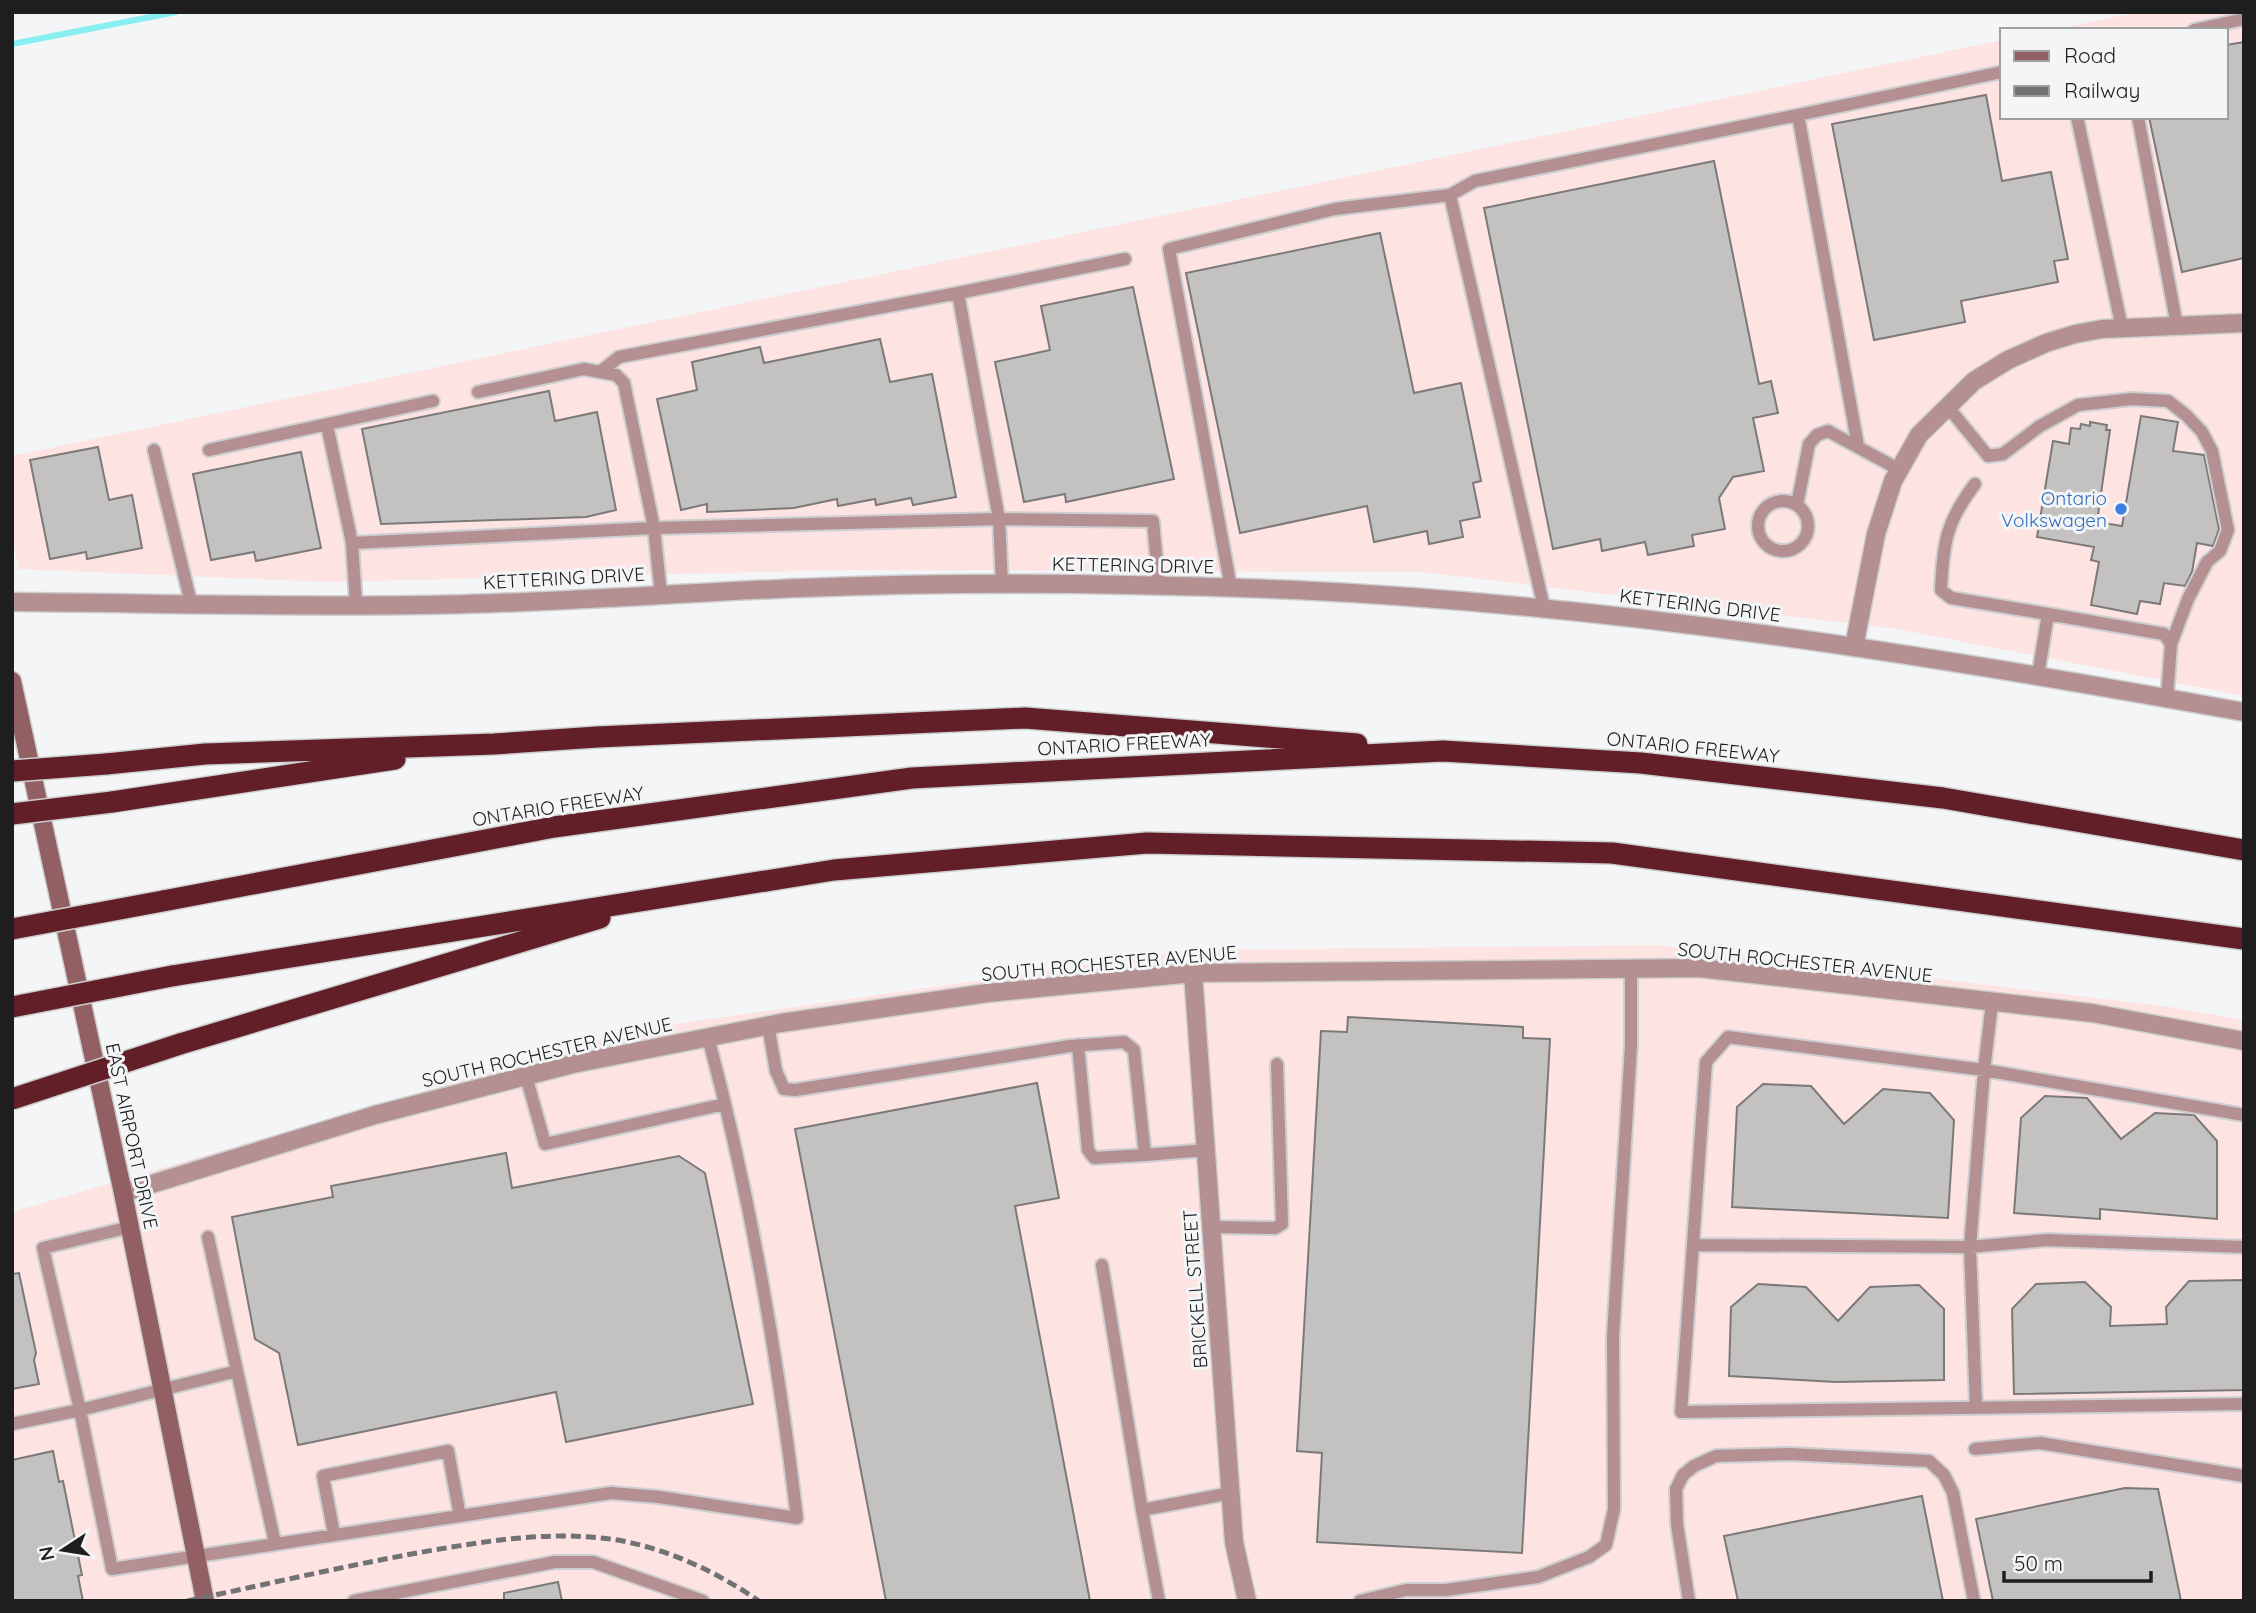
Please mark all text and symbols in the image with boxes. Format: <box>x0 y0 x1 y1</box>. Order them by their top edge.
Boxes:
legend <box>2000 28 2228 119</box>
text: Road <box>2064 42 2116 68</box>
text: Railway <box>2064 77 2140 103</box>
place label: Ontario Volkswagen <box>2001 486 2107 532</box>
marker: Ontario Volkswagen <box>2113 501 2129 517</box>
street label: KETTERING DRIVE <box>1052 552 1214 578</box>
street label: KETTERING DRIVE <box>482 562 646 594</box>
street label: KETTERING DRIVE <box>1618 583 1782 627</box>
street label: ONTARIO FREEWAY <box>1605 726 1781 768</box>
street label: ONTARIO FREEWAY <box>1037 727 1212 761</box>
street label: ONTARIO FREEWAY <box>470 781 646 831</box>
street label: SOUTH ROCHESTER AVENUE <box>1676 937 1934 987</box>
street label: SOUTH ROCHESTER AVENUE <box>980 940 1238 986</box>
street label: SOUTH ROCHESTER AVENUE <box>420 1012 674 1092</box>
street label: EAST AIRPORT DRIVE <box>101 1041 163 1231</box>
street label: BRICKELL STREET <box>1177 1209 1213 1369</box>
north arrow <box>28 1515 98 1585</box>
scale bar <box>2004 1540 2151 1584</box>
text: N <box>33 1544 60 1563</box>
text: 50 m <box>2014 1550 2063 1576</box>

